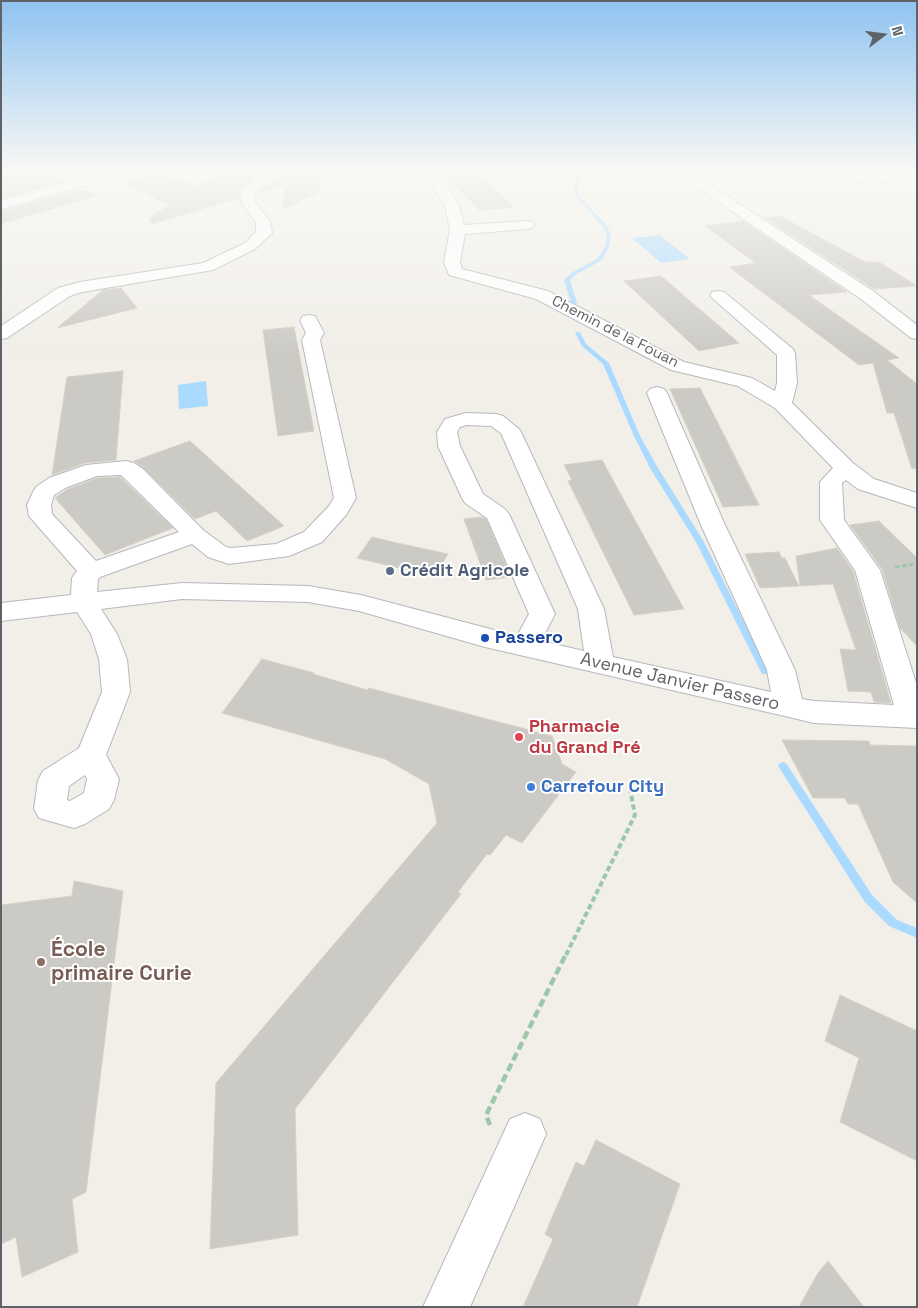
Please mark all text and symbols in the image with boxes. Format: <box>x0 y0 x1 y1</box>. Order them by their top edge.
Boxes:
north arrow <box>858 10 908 60</box>
text: N <box>888 24 907 38</box>
street label: Chemin de la Fouan <box>548 292 682 372</box>
place label: Crédit Agricole <box>400 560 529 582</box>
marker: Crédit Agricole <box>384 565 396 577</box>
place label: Passero <box>495 627 563 649</box>
marker: Passero <box>479 632 491 644</box>
street label: Avenue Janvier Passero <box>578 649 782 715</box>
place label: Pharmacie du Grand Pré <box>529 716 641 759</box>
marker: Pharmacie du Grand Pré <box>513 731 525 743</box>
place label: Carrefour City <box>541 776 664 798</box>
marker: Carrefour City <box>525 781 537 793</box>
place label: École primaire Curie <box>51 937 192 987</box>
marker: École primaire Curie <box>35 956 47 968</box>

